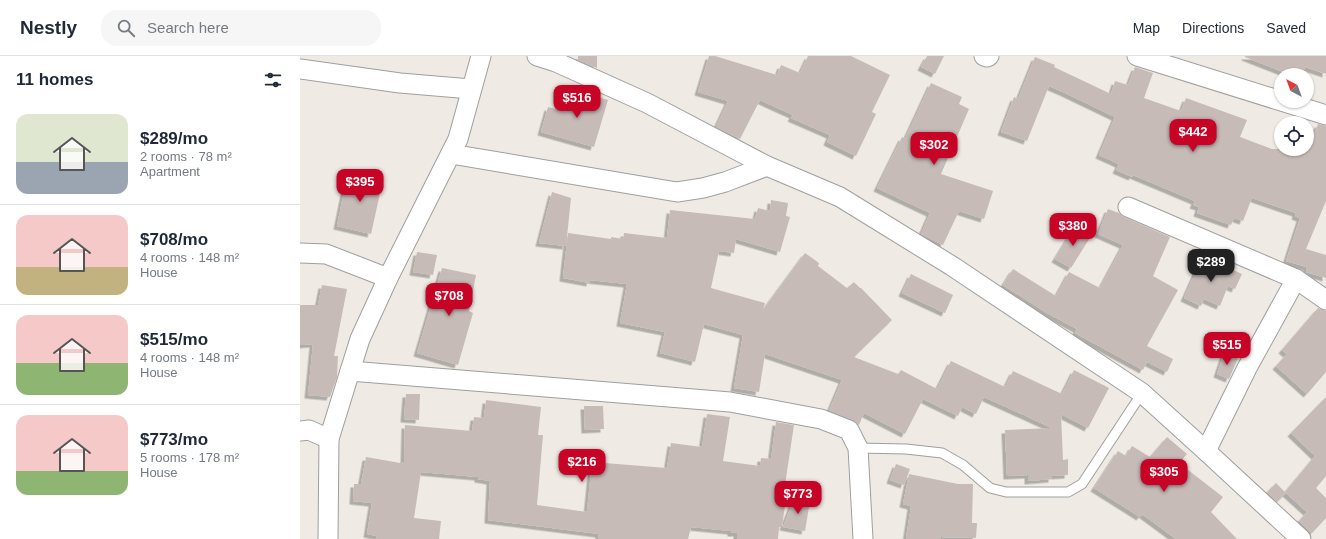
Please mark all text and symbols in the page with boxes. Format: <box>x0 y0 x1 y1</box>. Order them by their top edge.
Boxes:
search box <box>101 10 381 46</box>
text: Nestly <box>20 17 77 38</box>
icon: search <box>115 17 137 39</box>
text: Search here <box>147 19 229 36</box>
text: Map <box>1133 20 1160 36</box>
text: Directions <box>1182 20 1244 36</box>
text: Saved <box>1266 20 1306 36</box>
north arrow <box>1274 68 1314 108</box>
map controls <box>1274 68 1314 156</box>
icon: filters <box>262 69 284 91</box>
text: 11 homes <box>16 70 94 89</box>
pin: $516 <box>553 85 601 119</box>
text: $516 <box>563 90 591 105</box>
button: locate <box>1274 116 1314 156</box>
pin: $442 <box>1169 119 1217 153</box>
text: $442 <box>1179 124 1207 139</box>
text: $289/mo <box>140 129 208 148</box>
icon: home <box>48 130 96 178</box>
pin: $302 <box>910 132 958 166</box>
text: $302 <box>920 137 948 152</box>
text: 2 rooms · 78 m² <box>140 149 232 164</box>
text: Apartment <box>140 164 200 179</box>
pin: $395 <box>336 169 384 203</box>
text: $395 <box>346 174 374 189</box>
pin: $380 <box>1049 213 1097 247</box>
text: $380 <box>1059 218 1087 233</box>
text: $708/mo <box>140 230 208 249</box>
icon: home <box>48 231 96 279</box>
pin: $289 <box>1187 249 1235 283</box>
text: 4 rooms · 148 m² <box>140 250 239 265</box>
text: $289 <box>1197 254 1225 269</box>
text: House <box>140 265 178 280</box>
pin: $708 <box>425 283 473 317</box>
text: $708 <box>435 288 463 303</box>
text: $515/mo <box>140 330 208 349</box>
icon: home <box>48 331 96 379</box>
pin: $515 <box>1203 332 1251 366</box>
text: $515 <box>1213 337 1241 352</box>
text: 4 rooms · 148 m² <box>140 350 239 365</box>
text: House <box>140 365 178 380</box>
text: $773/mo <box>140 430 208 449</box>
icon: home <box>48 431 96 479</box>
pin: $216 <box>558 449 606 483</box>
text: 5 rooms · 178 m² <box>140 450 239 465</box>
text: $216 <box>568 454 596 469</box>
pin: $305 <box>1140 459 1188 493</box>
text: $305 <box>1150 464 1178 479</box>
text: House <box>140 465 178 480</box>
pin: $773 <box>774 481 822 515</box>
text: $773 <box>784 486 812 501</box>

